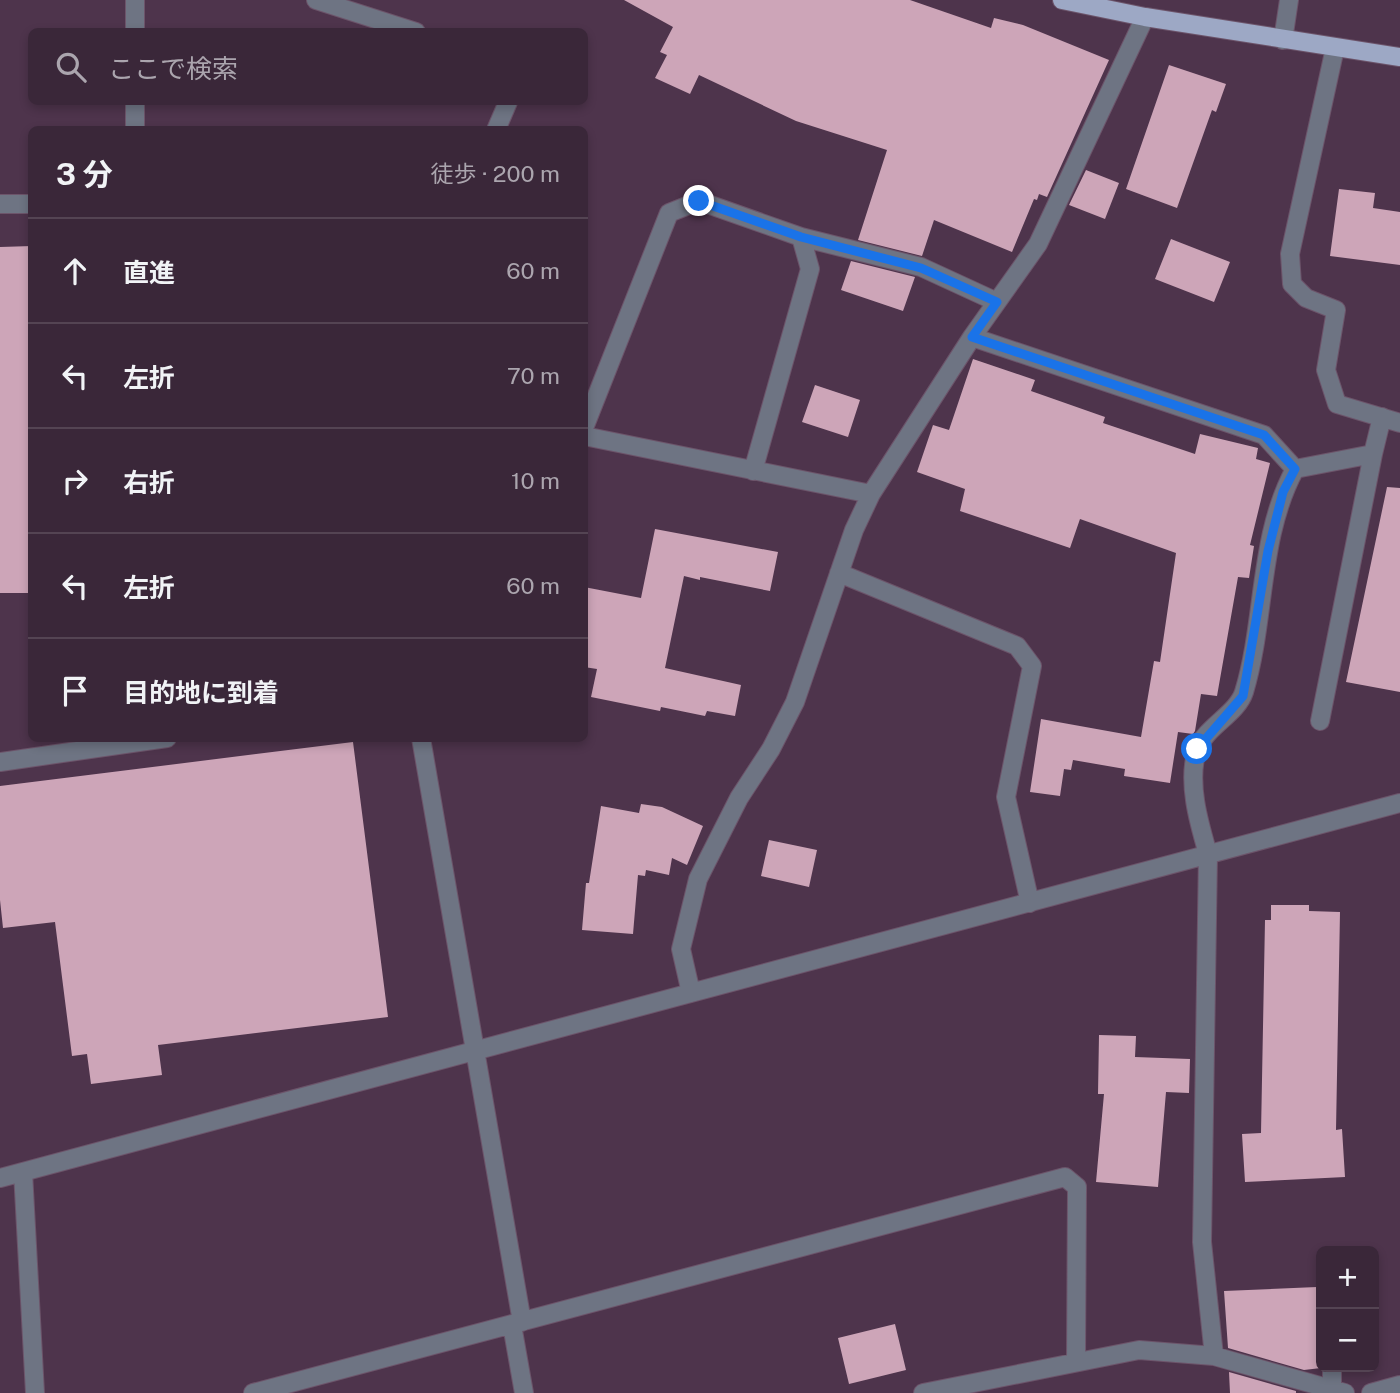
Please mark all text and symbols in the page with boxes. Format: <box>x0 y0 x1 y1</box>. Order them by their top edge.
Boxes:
search box <box>28 28 588 105</box>
icon: search <box>52 48 90 86</box>
text: ここで検索 <box>108 53 238 84</box>
text: 3 分 <box>56 156 113 192</box>
text: 徒歩 · 200 m <box>431 160 560 187</box>
route end <box>683 185 714 216</box>
icon: ahead <box>56 252 94 290</box>
text: 直進 <box>123 257 175 288</box>
text: 60 m <box>506 257 560 284</box>
icon: left <box>56 357 94 395</box>
text: 左折 <box>123 362 175 393</box>
text: 70 m <box>507 362 560 389</box>
icon: right <box>56 462 94 500</box>
text: 右折 <box>123 467 175 498</box>
text: 10 m <box>511 467 560 494</box>
icon: left <box>56 567 94 605</box>
text: 左折 <box>123 572 175 603</box>
text: 60 m <box>506 572 560 599</box>
icon: arrive <box>56 672 94 710</box>
text: 目的地に到着 <box>123 677 279 708</box>
route start <box>1181 733 1212 764</box>
map controls <box>1316 1246 1379 1372</box>
button: + <box>1316 1246 1379 1309</box>
button: − <box>1316 1309 1379 1372</box>

